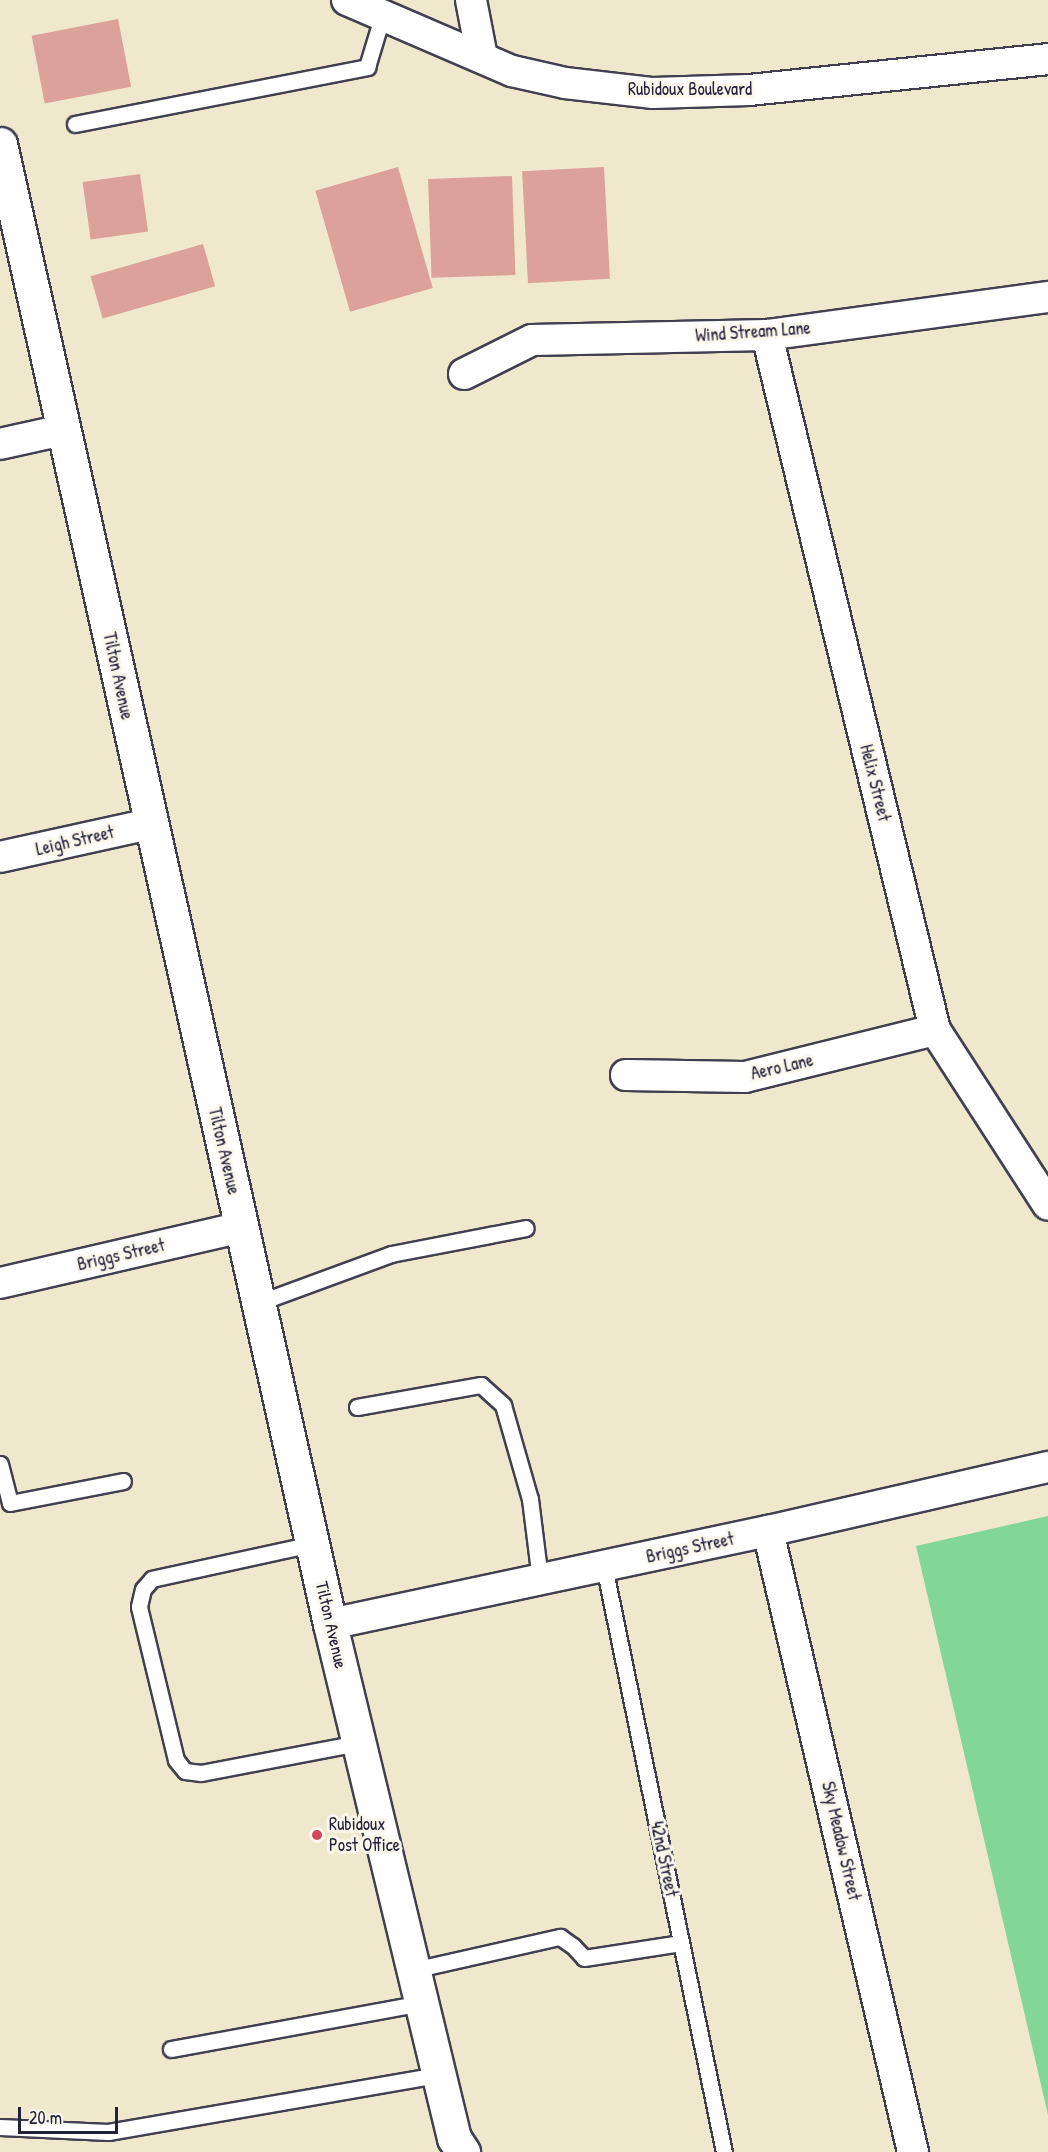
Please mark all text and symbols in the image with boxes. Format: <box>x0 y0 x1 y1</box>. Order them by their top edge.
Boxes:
street label: Rubidoux Boulevard <box>628 78 752 100</box>
street label: Wind Stream Lane <box>695 317 811 347</box>
street label: Tilton Avenue <box>98 630 138 722</box>
street label: Helix Street <box>855 742 895 824</box>
street label: Leigh Street <box>34 822 116 860</box>
street label: Aero Lane <box>749 1049 815 1085</box>
street label: Tilton Avenue <box>204 1105 244 1197</box>
street label: Briggs Street <box>75 1234 167 1276</box>
street label: Briggs Street <box>644 1528 736 1568</box>
street label: Tilton Avenue <box>311 1579 351 1671</box>
street label: Sky Meadow Street <box>817 1780 865 1902</box>
place label: Rubidoux Post Office <box>329 1814 400 1856</box>
street label: 42nd Street <box>645 1819 683 1899</box>
marker: Rubidoux Post Office <box>310 1828 324 1842</box>
scale bar <box>21 2095 122 2133</box>
text: 20 m <box>29 2105 62 2130</box>

